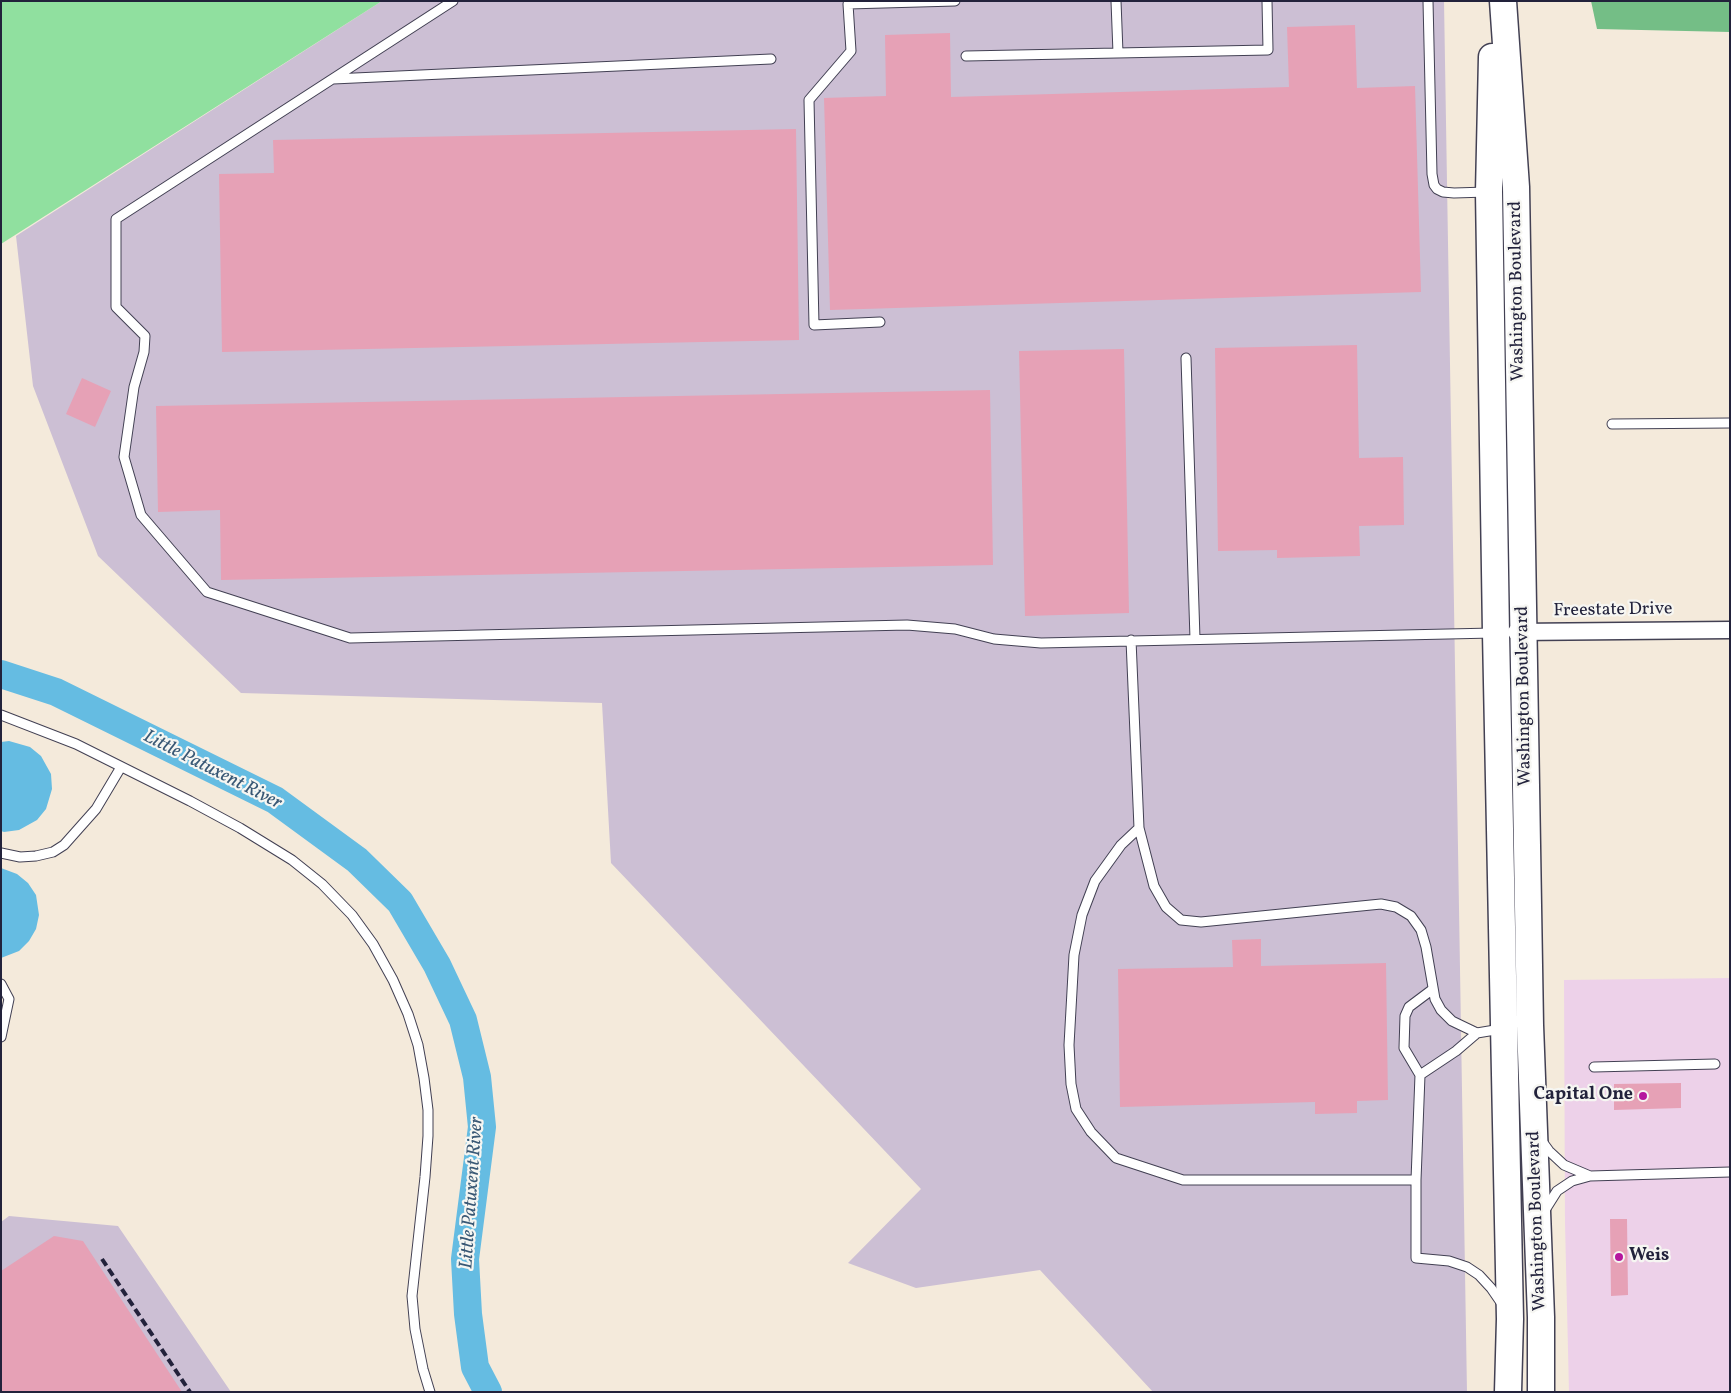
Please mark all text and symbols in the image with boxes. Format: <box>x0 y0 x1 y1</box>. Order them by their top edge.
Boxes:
street label: Washington Boulevard <box>1506 201 1530 381</box>
street label: Freestate Drive <box>1553 599 1673 623</box>
street label: Washington Boulevard <box>1513 606 1537 786</box>
water label: Little Patuxent River <box>139 726 285 816</box>
place label: Capital One <box>1533 1085 1633 1107</box>
marker: Capital One <box>1637 1090 1649 1102</box>
water label: Little Patuxent River <box>456 1116 490 1270</box>
street label: Washington Boulevard <box>1524 1130 1552 1312</box>
place label: Weis <box>1629 1246 1669 1268</box>
marker: Weis <box>1613 1251 1625 1263</box>

